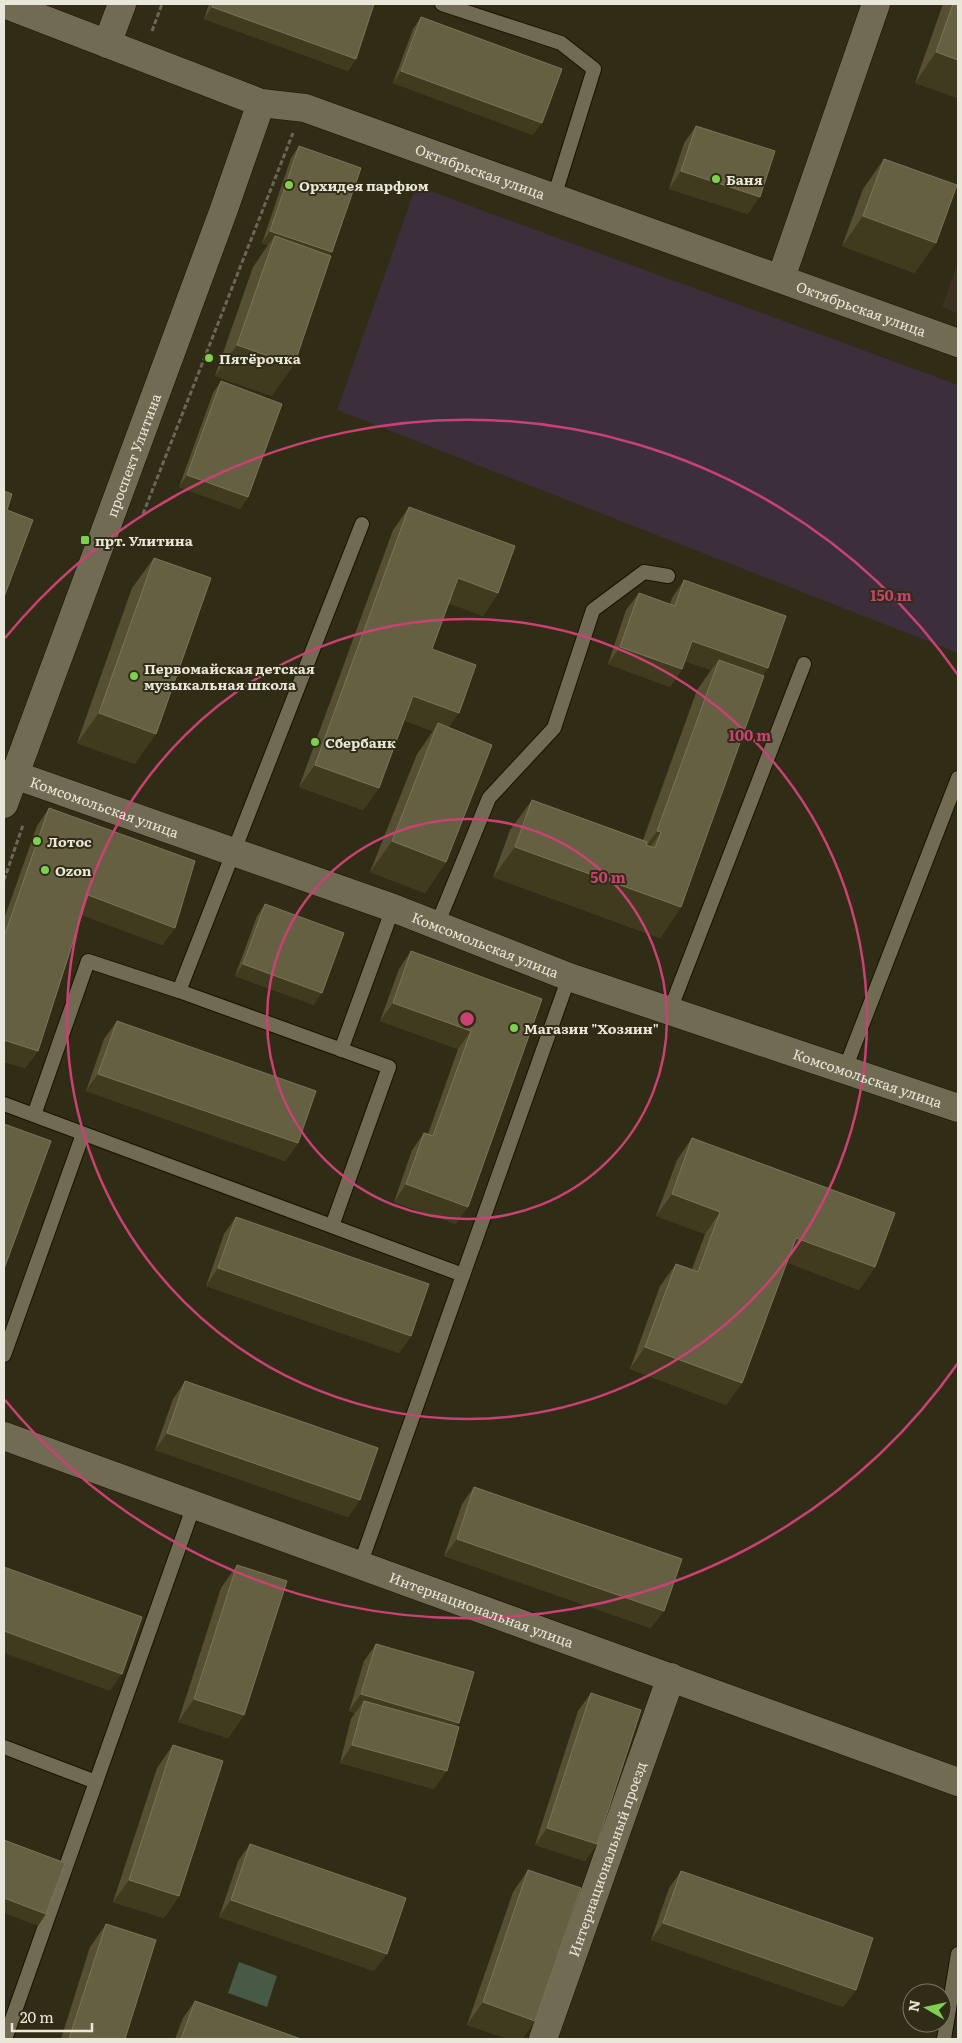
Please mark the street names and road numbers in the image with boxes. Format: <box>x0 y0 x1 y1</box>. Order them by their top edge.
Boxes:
street label: Октябрьская улица <box>413 139 548 204</box>
street label: Октябрьская улица <box>794 276 929 341</box>
street label: проспект Улитина <box>101 390 165 520</box>
street label: Комсомольская улица <box>28 771 182 842</box>
street label: Комсомольская улица <box>409 906 562 982</box>
street label: Комсомольская улица <box>790 1043 946 1112</box>
street label: Интернациональная улица <box>387 1567 577 1652</box>
street label: Интернациональный проезд <box>563 1759 650 1959</box>

